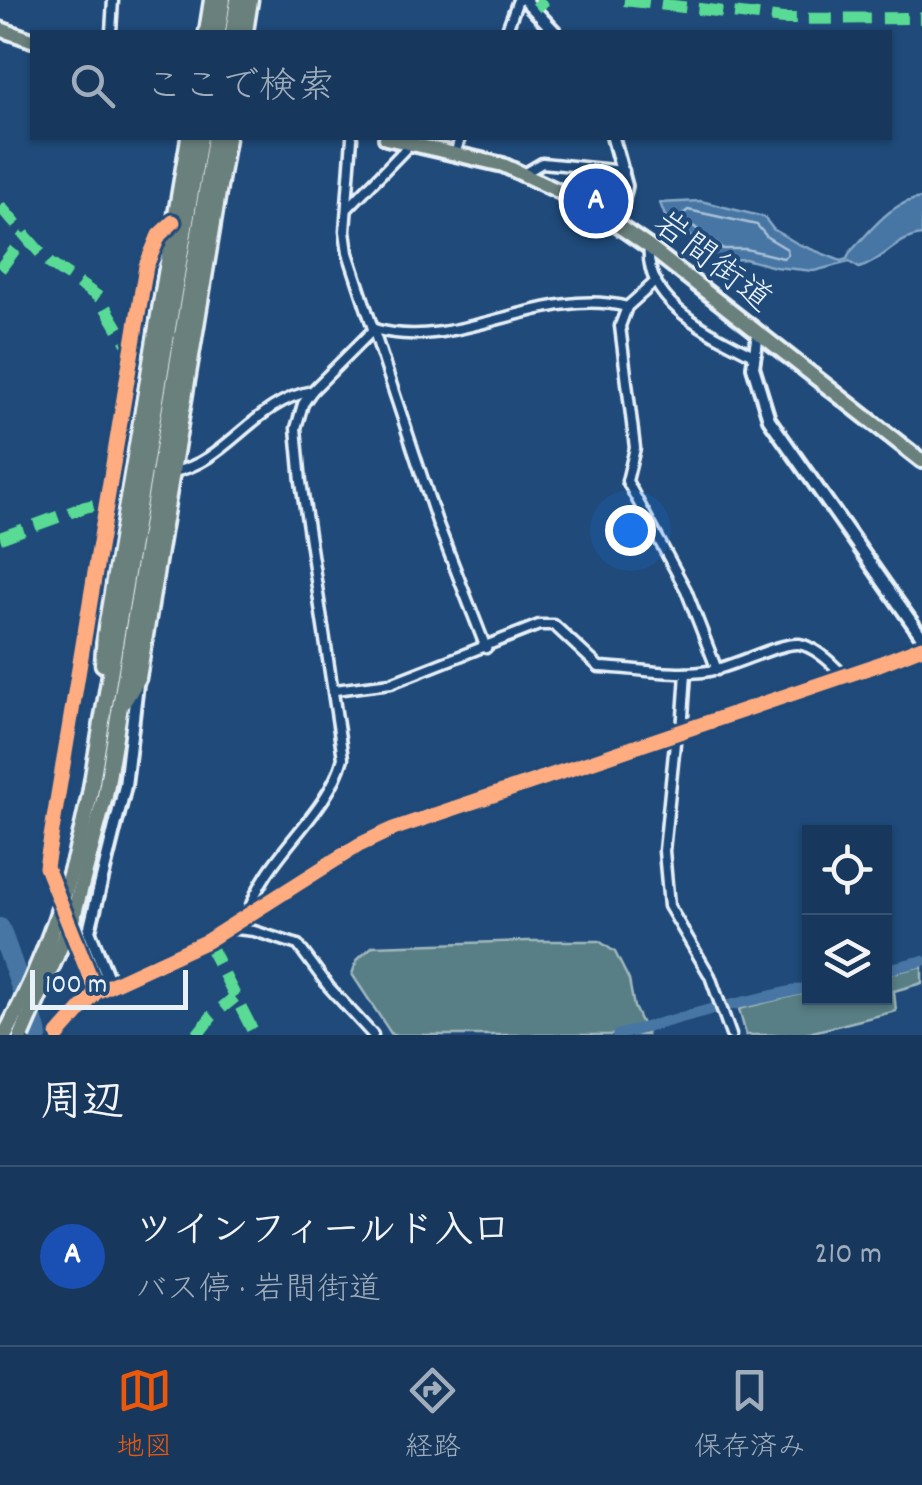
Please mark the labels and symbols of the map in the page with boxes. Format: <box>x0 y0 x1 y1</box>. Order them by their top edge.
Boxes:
pin: A <box>564 164 628 238</box>
street label: 岩間街道 <box>640 201 781 327</box>
your location <box>605 505 656 556</box>
scale bar <box>30 965 188 1010</box>

